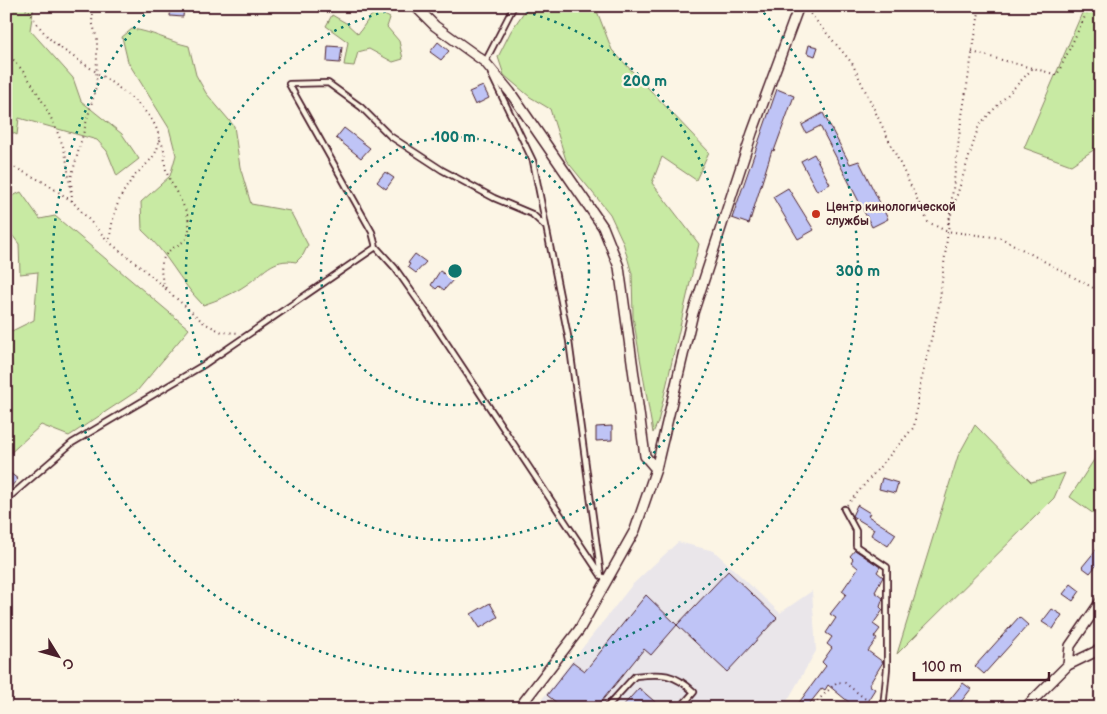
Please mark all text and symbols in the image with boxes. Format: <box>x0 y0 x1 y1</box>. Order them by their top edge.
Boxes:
text: 200 m <box>623 72 667 91</box>
text: 100 m <box>434 128 476 147</box>
place label: Центр кинологической службы <box>826 200 956 229</box>
marker: Центр кинологической службы <box>810 208 822 220</box>
centre of rings <box>446 262 464 280</box>
text: 300 m <box>836 262 880 281</box>
north arrow <box>32 632 82 682</box>
scale bar <box>914 649 1050 681</box>
text: С <box>58 655 78 673</box>
text: 100 m <box>922 658 962 677</box>

